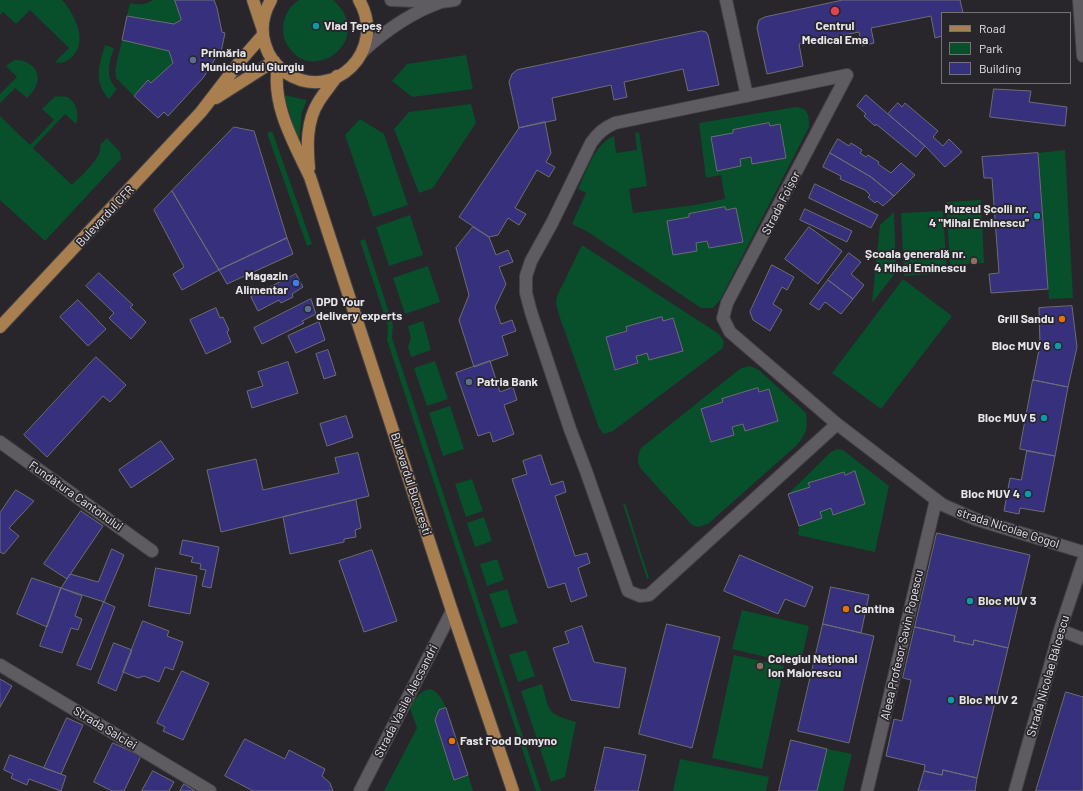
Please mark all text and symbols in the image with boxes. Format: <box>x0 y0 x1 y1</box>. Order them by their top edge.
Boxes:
marker: Centrul Medical Ema <box>829 5 841 17</box>
legend <box>941 12 1071 84</box>
place label: Vlad Țepeș <box>324 19 382 33</box>
place label: Centrul Medical Ema <box>802 19 868 47</box>
marker: Vlad Țepeș <box>311 21 321 31</box>
text: Road <box>979 21 1006 35</box>
text: Park <box>979 41 1003 55</box>
place label: Primăria Municipiului Giurgiu <box>201 46 304 74</box>
marker: Primăria Municipiului Giurgiu <box>188 55 198 65</box>
text: Building <box>979 61 1021 75</box>
street label: Strada Foișor <box>759 169 803 237</box>
street label: Bulevardul CFR <box>73 182 137 250</box>
place label: Muzeul Școlii nr. 4 "Mihai Eminescu'' <box>929 202 1029 230</box>
marker: Muzeul Școlii nr. 4 "Mihai Eminescu'' <box>1032 211 1042 221</box>
place label: Școala generală nr. 4 Mihai Eminescu <box>865 247 966 275</box>
marker: Școala generală nr. 4 Mihai Eminescu <box>969 256 979 266</box>
place label: Magazin Alimentar <box>235 269 288 297</box>
marker: Magazin Alimentar <box>291 278 301 288</box>
place label: DPD Your delivery experts <box>316 295 402 323</box>
marker: DPD Your delivery experts <box>303 304 313 314</box>
place label: Grill Sandu <box>997 312 1054 326</box>
marker: Grill Sandu <box>1057 314 1067 324</box>
place label: Bloc MUV 6 <box>992 339 1050 353</box>
marker: Bloc MUV 6 <box>1053 341 1063 351</box>
place label: Patria Bank <box>477 375 538 389</box>
marker: Patria Bank <box>464 377 474 387</box>
place label: Bloc MUV 5 <box>978 411 1036 425</box>
marker: Bloc MUV 5 <box>1039 413 1049 423</box>
street label: Bulevardul București <box>388 431 434 537</box>
street label: Fundătura Cantonului <box>26 458 126 534</box>
place label: Bloc MUV 4 <box>961 487 1020 501</box>
marker: Bloc MUV 4 <box>1023 489 1033 499</box>
street label: strada Nicolae Gogol <box>955 505 1061 551</box>
street label: Aleea Profesor Savin Popescu <box>878 569 926 721</box>
place label: Bloc MUV 3 <box>978 594 1036 608</box>
marker: Bloc MUV 3 <box>965 596 975 606</box>
place label: Cantina <box>854 602 895 616</box>
marker: Cantina <box>841 604 851 614</box>
street label: Strada Nicolae Bălcescu <box>1024 614 1072 738</box>
street label: Strada Vasile Alecsandri <box>371 642 441 760</box>
place label: Colegiul Național Ion Maiorescu <box>768 652 857 680</box>
marker: Colegiul Național Ion Maiorescu <box>755 661 765 671</box>
place label: Bloc MUV 2 <box>959 693 1018 707</box>
marker: Bloc MUV 2 <box>946 695 956 705</box>
street label: Strada Salciei <box>71 703 139 753</box>
place label: Fast Food Domyno <box>460 734 557 748</box>
marker: Fast Food Domyno <box>447 736 457 746</box>

